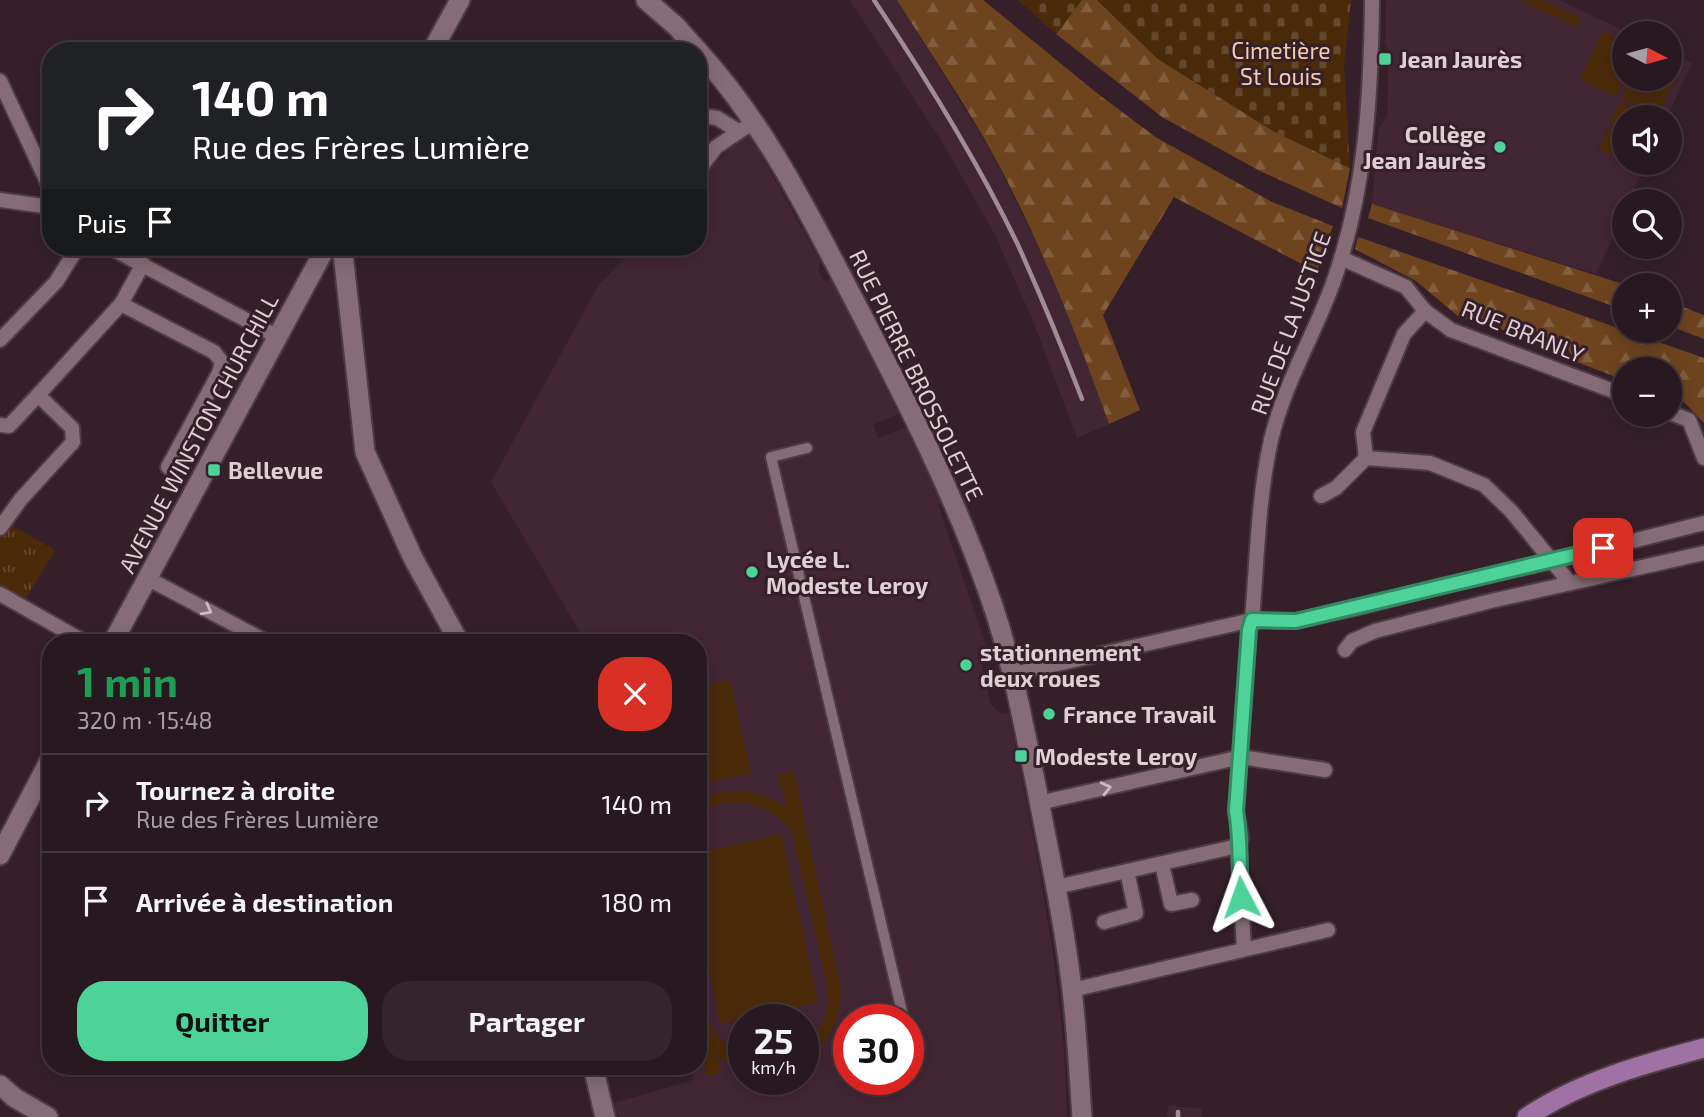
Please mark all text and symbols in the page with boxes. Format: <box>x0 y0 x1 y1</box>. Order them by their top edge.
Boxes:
north arrow <box>1612 21 1682 91</box>
map controls <box>1612 21 1682 427</box>
park label: Cimetière St Louis <box>1231 36 1331 90</box>
place label: Jean Jaurès <box>1399 45 1522 73</box>
marker: Jean Jaurès <box>1377 51 1393 67</box>
text: 140 m <box>192 67 329 126</box>
icon: right <box>77 70 168 161</box>
button: sound <box>1612 105 1682 175</box>
place label: Collège Jean Jaurès <box>1363 120 1486 174</box>
text: Rue des Frères Lumière <box>192 127 530 165</box>
marker: Collège Jean Jaurès <box>1492 139 1508 155</box>
button: search <box>1612 189 1682 259</box>
icon: arrive <box>141 203 179 241</box>
text: Puis <box>77 207 127 238</box>
street label: RUE DE LA JUSTICE <box>1244 228 1336 418</box>
street label: RUE PIERRE BROSSOLETTE <box>844 245 990 505</box>
button: + <box>1612 273 1682 343</box>
street label: AVENUE WINSTON CHURCHILL <box>112 288 284 578</box>
street label: RUE BRANLY <box>1458 294 1588 368</box>
button: − <box>1612 357 1682 427</box>
place label: Bellevue <box>228 456 323 484</box>
marker: Bellevue <box>206 462 222 478</box>
pin <box>1573 518 1633 578</box>
icon: arrive <box>1584 529 1622 567</box>
place label: Lycée L. Modeste Leroy <box>766 545 928 599</box>
marker: Lycée L. Modeste Leroy <box>744 564 760 580</box>
one-way arrow <box>200 602 212 615</box>
place label: stationnement deux roues <box>980 638 1141 692</box>
text: 1 min <box>77 655 178 705</box>
button: close <box>598 657 672 731</box>
marker: stationnement deux roues <box>958 657 974 673</box>
place label: France Travail <box>1063 700 1216 728</box>
text: 320 m · 15:48 <box>77 706 213 734</box>
marker: France Travail <box>1041 706 1057 722</box>
place label: Modeste Leroy <box>1035 742 1197 770</box>
marker: Modeste Leroy <box>1013 748 1029 764</box>
text: Tournez à droite <box>136 774 335 805</box>
one-way arrow <box>1100 782 1112 796</box>
icon: right <box>77 784 115 822</box>
text: 140 m <box>601 788 672 819</box>
text: Rue des Frères Lumière <box>136 805 379 833</box>
position arrow <box>1204 860 1278 934</box>
icon: arrive <box>77 882 115 920</box>
text: Arrivée à destination <box>136 886 393 917</box>
text: 180 m <box>602 886 672 917</box>
button: Quitter <box>77 981 368 1061</box>
button: Partager <box>382 981 672 1061</box>
speed limit sign: 30 <box>833 1004 924 1095</box>
text: 25 <box>754 1019 793 1061</box>
text: km/h <box>751 1056 796 1078</box>

